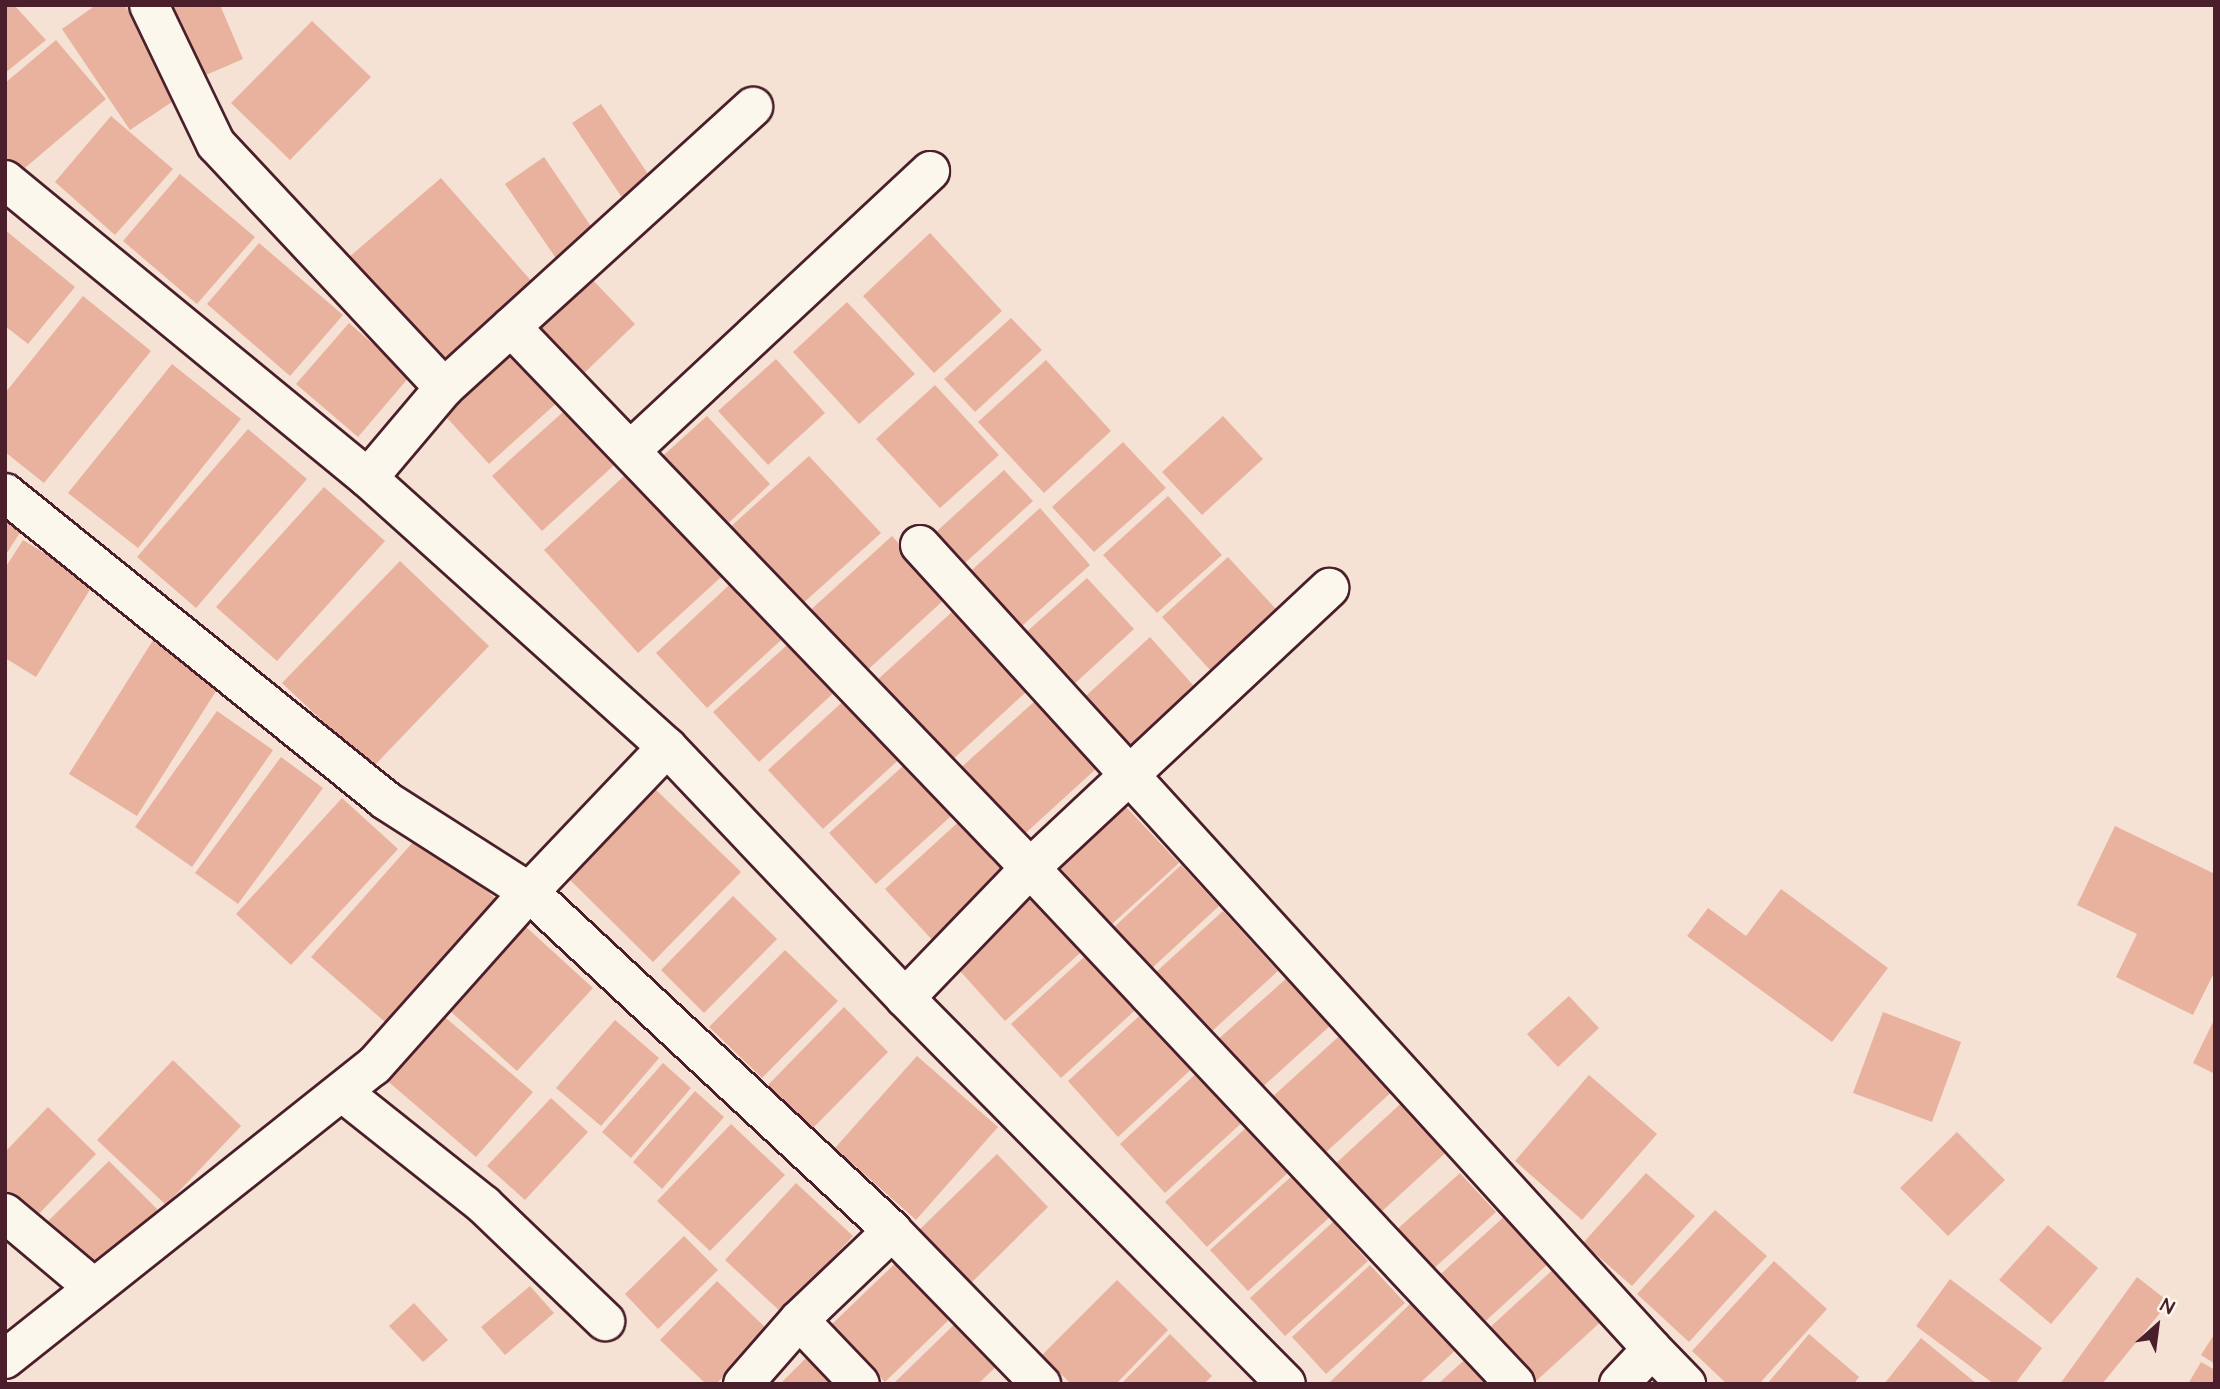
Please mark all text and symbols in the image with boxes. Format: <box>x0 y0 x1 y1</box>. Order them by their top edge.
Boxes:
north arrow <box>2122 1291 2192 1361</box>
text: N <box>2155 1292 2179 1322</box>

